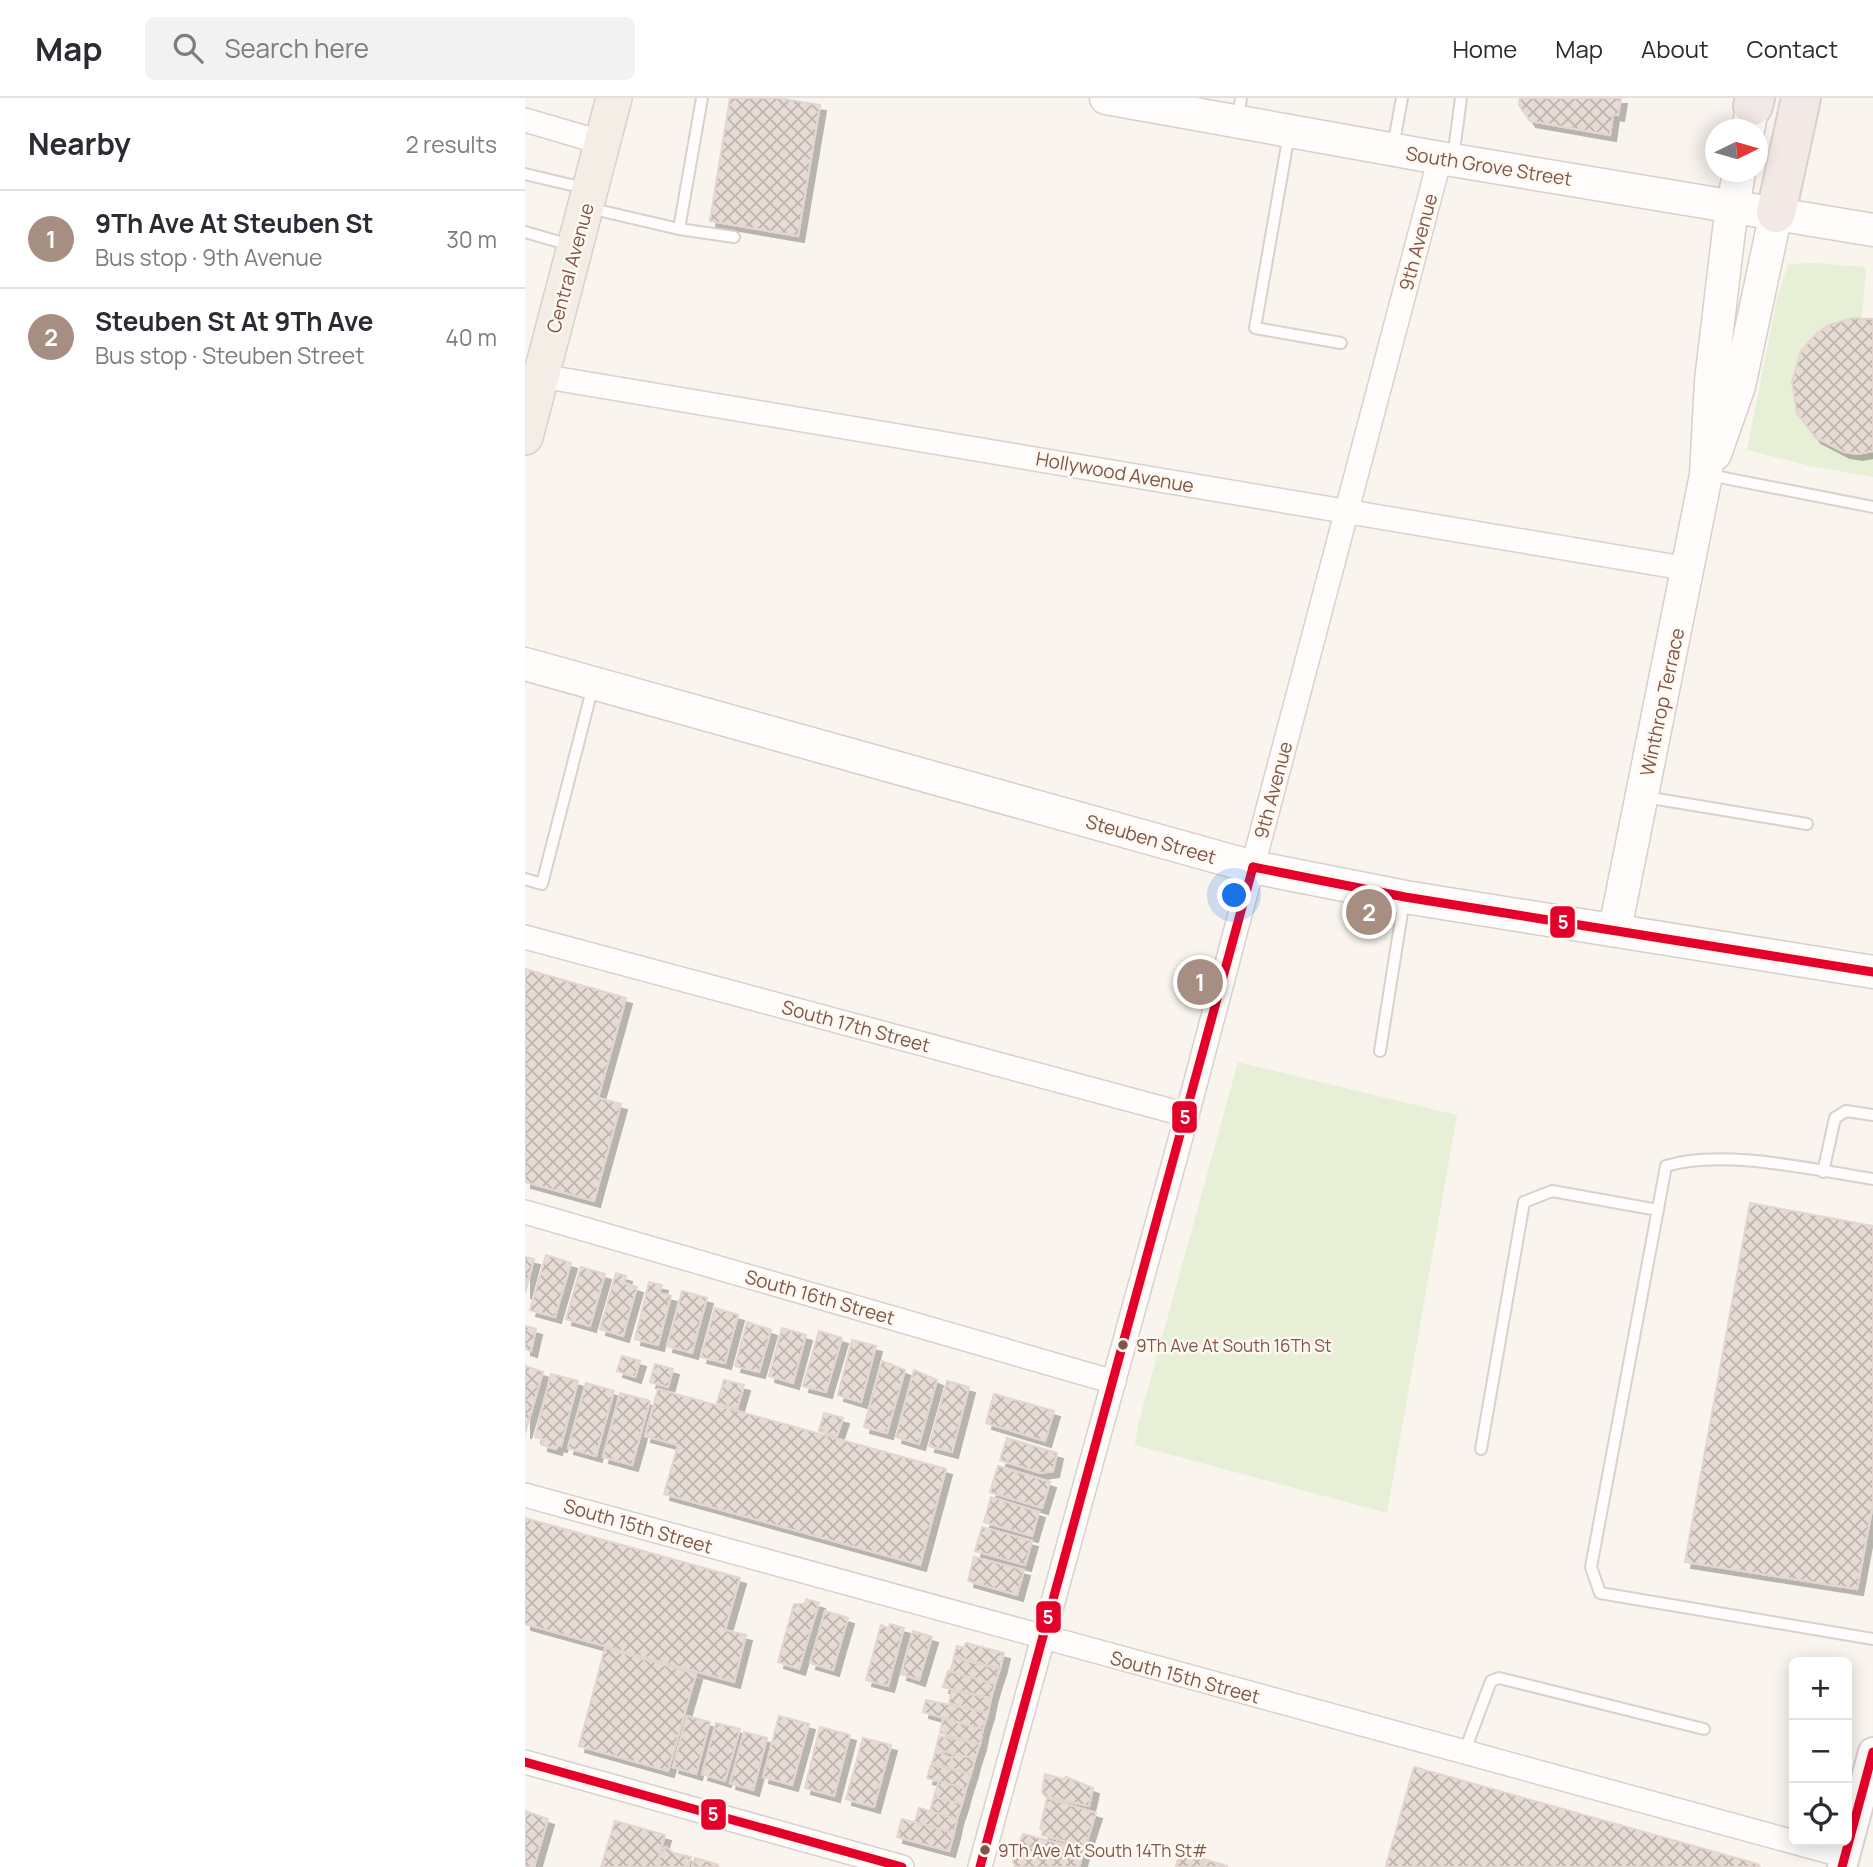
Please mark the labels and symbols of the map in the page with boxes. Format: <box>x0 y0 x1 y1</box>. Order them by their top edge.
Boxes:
north arrow <box>1705 119 1768 182</box>
street label: South Grove Street <box>1404 140 1574 192</box>
street label: 9th Avenue <box>1393 191 1443 293</box>
street label: Central Avenue <box>540 200 600 336</box>
street label: Hollywood Avenue <box>1034 445 1196 499</box>
street label: Winthrop Terrace <box>1634 625 1690 779</box>
street label: 9th Avenue <box>1248 739 1298 841</box>
street label: Steuben Street <box>1083 808 1219 870</box>
your location <box>1217 878 1251 912</box>
pin: 2 <box>1346 886 1392 938</box>
line badge: 5 <box>1549 905 1576 939</box>
text: 5 <box>1557 909 1569 935</box>
pin: 1 <box>1177 956 1223 1008</box>
street label: South 17th Street <box>779 994 933 1058</box>
line badge: 5 <box>1171 1100 1198 1134</box>
text: 5 <box>1179 1104 1191 1130</box>
street label: South 16th Street <box>742 1263 898 1331</box>
place label: 9Th Ave At South 16Th St <box>1136 1334 1332 1357</box>
marker: 9Th Ave At South 16Th St <box>1116 1338 1130 1352</box>
street label: South 15th Street <box>560 1492 716 1560</box>
line badge: 5 <box>1035 1600 1062 1634</box>
text: 5 <box>1042 1604 1054 1630</box>
street label: South 15th Street <box>1107 1645 1263 1709</box>
line badge: 5 <box>700 1798 727 1831</box>
text: 5 <box>707 1801 719 1827</box>
place label: 9Th Ave At South 14Th St# <box>998 1839 1208 1862</box>
marker: 9Th Ave At South 14Th St# <box>978 1843 992 1857</box>

